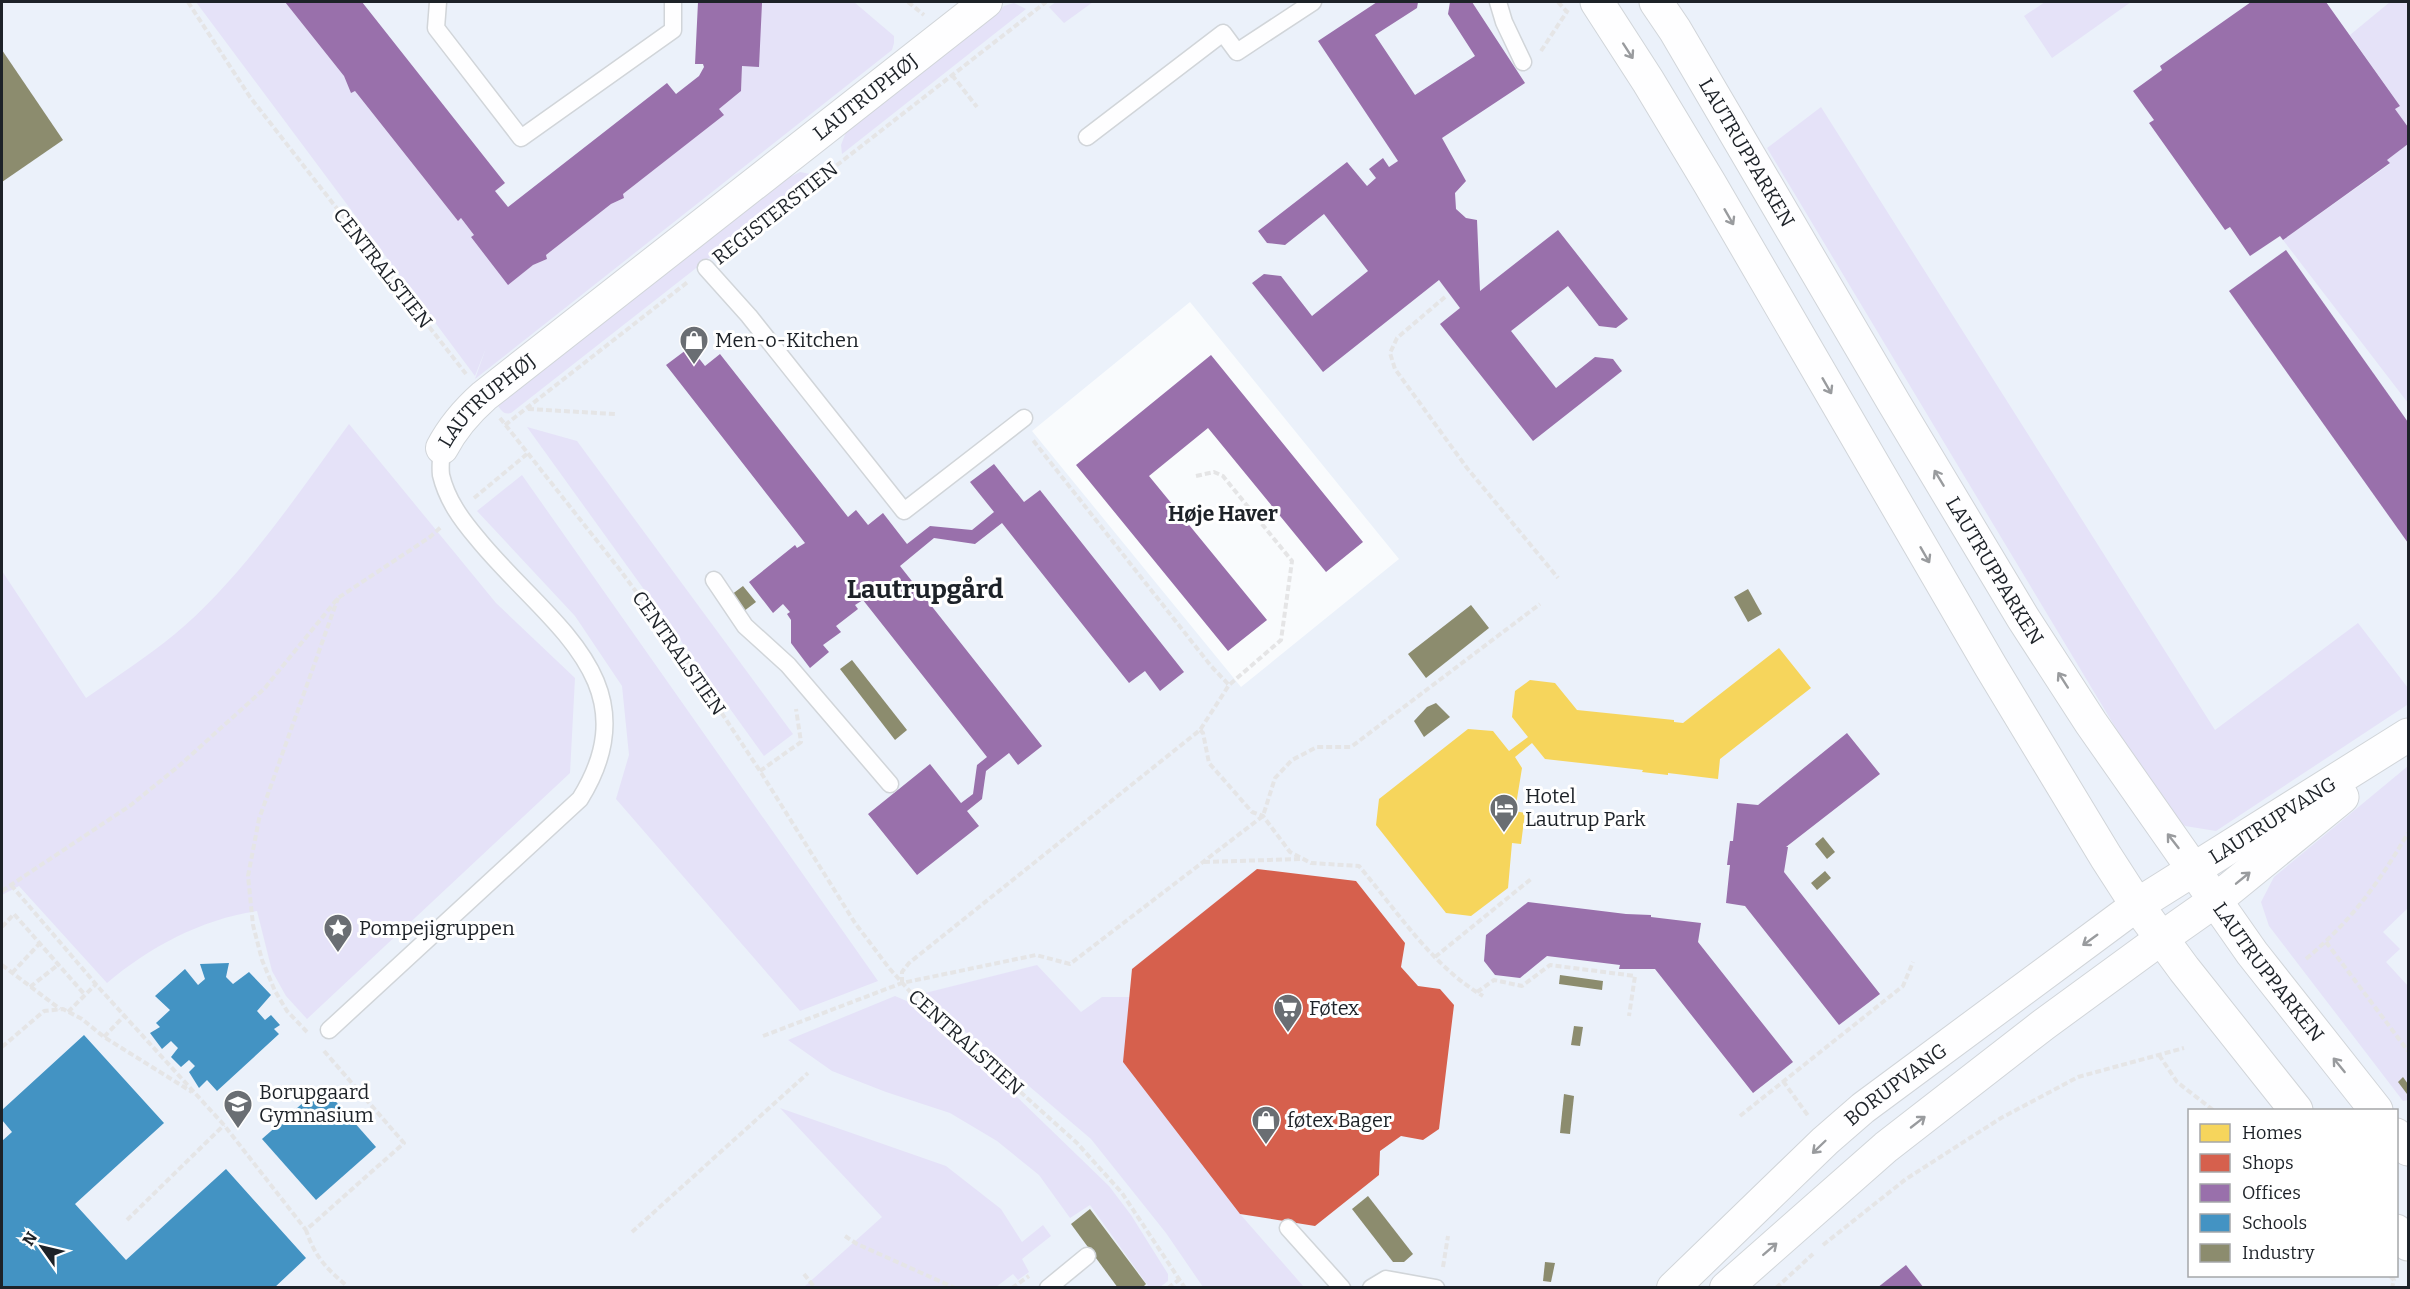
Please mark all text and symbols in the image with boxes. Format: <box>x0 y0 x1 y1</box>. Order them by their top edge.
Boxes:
one-way arrow <box>1622 42 1635 59</box>
street label: LAUTRUPHØJ <box>808 48 923 145</box>
street label: LAUTRUPPARKEN <box>1694 74 1800 231</box>
street label: REGISTERSTIEN <box>707 156 843 269</box>
street label: CENTRALSTIEN <box>328 203 438 333</box>
one-way arrow <box>1724 208 1736 225</box>
shop icon: Men-o-Kitchen <box>678 324 710 366</box>
place label: Men-o-Kitchen <box>715 328 859 352</box>
street label: LAUTRUPHØJ <box>433 348 540 451</box>
one-way arrow <box>1822 377 1834 394</box>
one-way arrow <box>1933 470 1945 487</box>
street label: LAUTRUPPARKEN <box>1941 492 2049 649</box>
district label: Høje Haver <box>1168 501 1278 527</box>
one-way arrow <box>1920 546 1932 563</box>
district label: Lautrupgård <box>847 574 1004 605</box>
street label: CENTRALSTIEN <box>627 586 731 720</box>
one-way arrow <box>2057 672 2070 689</box>
street label: LAUTRUPVANG <box>2205 771 2341 869</box>
place label: Hotel Lautrup Park <box>1525 784 1646 831</box>
hotel icon: Hotel Lautrup Park <box>1488 792 1520 834</box>
one-way arrow <box>2167 834 2180 850</box>
one-way arrow <box>2235 872 2251 885</box>
street label: LAUTRUPPARKEN <box>2208 898 2329 1046</box>
place icon: Pompejigruppen <box>322 912 354 954</box>
place label: Pompejigruppen <box>359 916 515 941</box>
one-way arrow <box>2083 934 2099 946</box>
street label: CENTRALSTIEN <box>903 984 1029 1100</box>
supermarket icon: Føtex <box>1272 992 1304 1034</box>
place label: Føtex <box>1309 996 1359 1020</box>
street label: BORUPVANG <box>1839 1038 1952 1131</box>
one-way arrow <box>2333 1057 2346 1073</box>
place label: Borupgaard Gymnasium <box>259 1080 374 1127</box>
school or university icon: Borupgaard Gymnasium <box>222 1088 254 1130</box>
shop icon: føtex Bager <box>1250 1104 1282 1146</box>
place label: føtex Bager <box>1287 1108 1392 1132</box>
legend <box>2188 1109 2398 1277</box>
one-way arrow <box>1910 1116 1926 1129</box>
text: Homes <box>2242 1122 2302 1144</box>
one-way arrow <box>1811 1140 1826 1154</box>
text: Shops <box>2242 1152 2294 1174</box>
text: Offices <box>2242 1182 2301 1204</box>
text: Schools <box>2242 1212 2307 1234</box>
north arrow <box>12 1217 72 1277</box>
text: N <box>19 1228 41 1249</box>
one-way arrow <box>1762 1242 1777 1256</box>
text: Industry <box>2242 1242 2315 1264</box>

